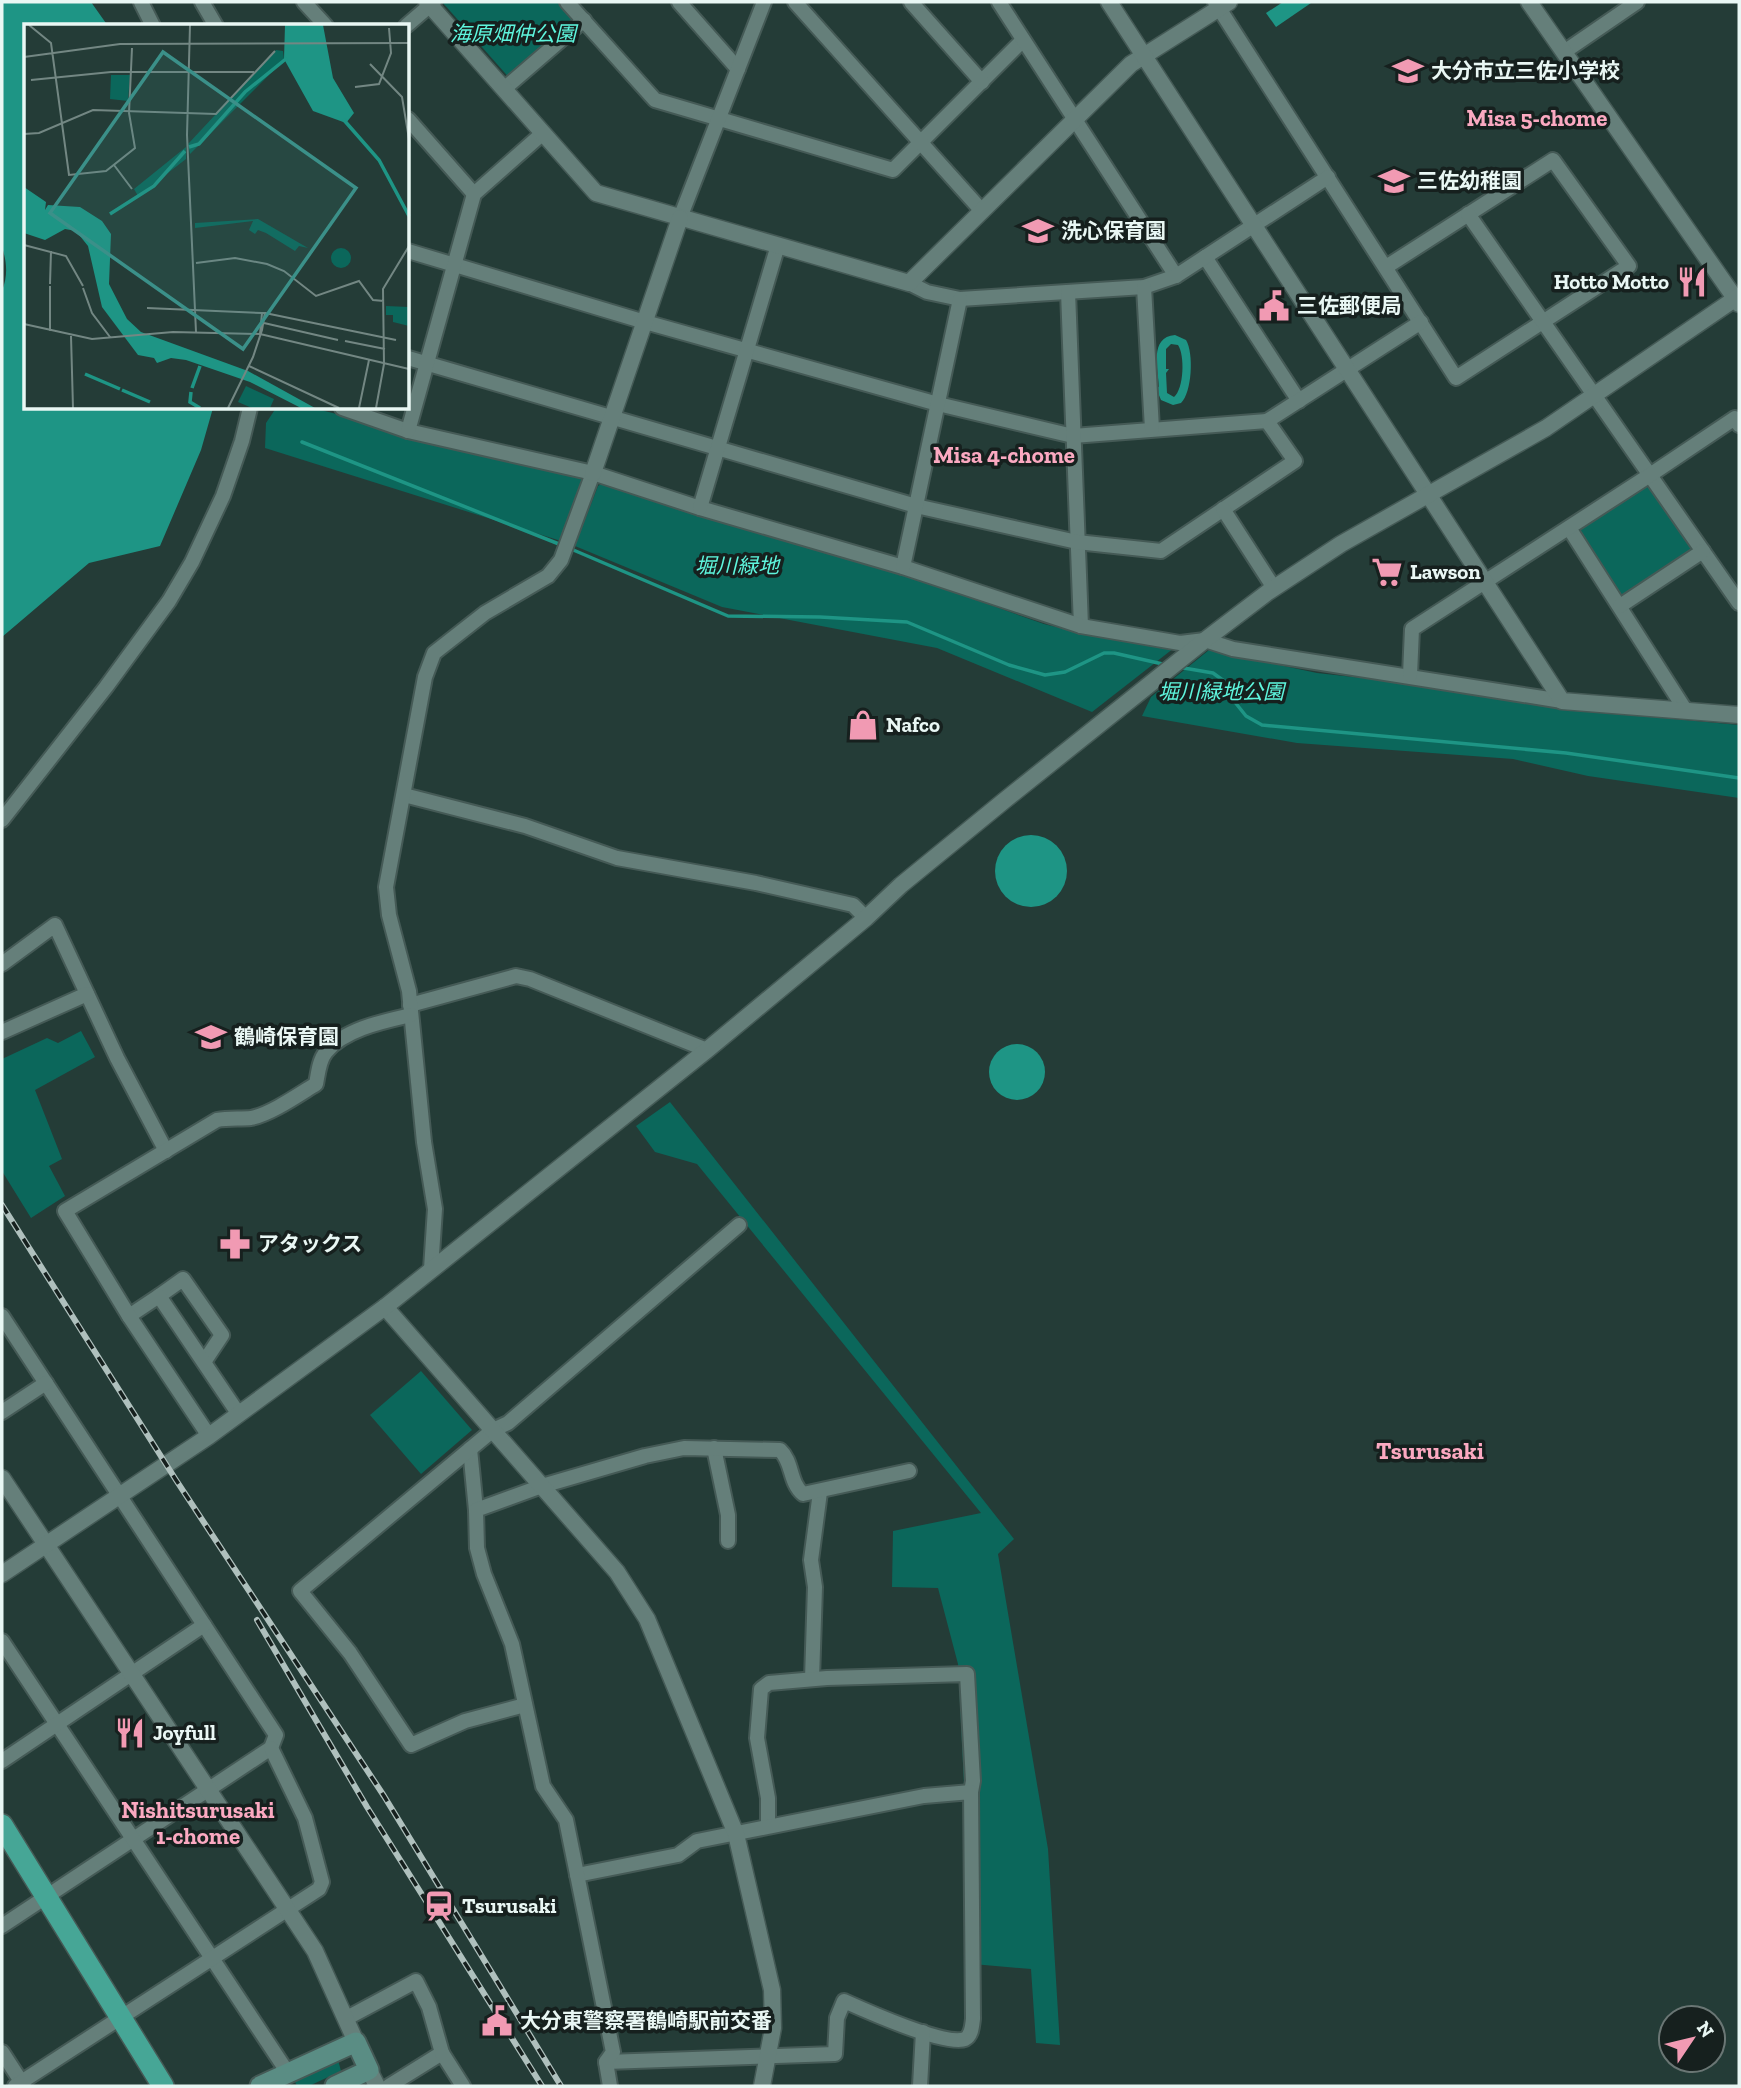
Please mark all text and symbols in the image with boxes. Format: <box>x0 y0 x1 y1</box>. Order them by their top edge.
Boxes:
park label: 海原畑仲公園 <box>450 21 579 46</box>
inset map <box>24 24 410 410</box>
school or university icon: 大分市立三佐小学校 <box>1391 54 1425 88</box>
place label: 大分市立三佐小学校 <box>1431 58 1620 83</box>
district label: Misa 5-chome <box>1467 104 1607 132</box>
school or university icon: 三佐幼稚園 <box>1377 164 1411 198</box>
place label: 三佐幼稚園 <box>1417 168 1522 193</box>
school or university icon: 洗心保育園 <box>1021 214 1055 248</box>
place label: 洗心保育園 <box>1061 218 1166 243</box>
restaurant icon: Hotto Motto <box>1675 265 1709 299</box>
place label: Hotto Motto <box>1554 269 1669 294</box>
public building icon: 三佐郵便局 <box>1257 289 1291 323</box>
place label: 三佐郵便局 <box>1297 293 1402 318</box>
district label: Misa 4-chome <box>933 441 1075 469</box>
park label: 堀川緑地 <box>695 553 781 578</box>
supermarket icon: Lawson <box>1370 555 1404 589</box>
place label: Lawson <box>1410 559 1481 584</box>
park label: 堀川緑地公園 <box>1158 679 1287 704</box>
shop icon: Nafco <box>846 708 880 742</box>
place label: Nafco <box>886 712 940 737</box>
school or university icon: 鶴崎保育園 <box>194 1020 228 1054</box>
place label: 鶴崎保育園 <box>234 1024 339 1049</box>
pharmacy icon: アタックス <box>218 1227 252 1261</box>
place label: アタックス <box>258 1231 362 1256</box>
district label: Tsurusaki <box>1376 1436 1484 1465</box>
restaurant icon: Joyfull <box>113 1716 147 1750</box>
place label: Joyfull <box>153 1720 216 1745</box>
district label: Nishitsurusaki 1-chome <box>121 1796 275 1850</box>
station icon: Tsurusaki <box>422 1889 456 1923</box>
place label: Tsurusaki <box>462 1893 557 1918</box>
public building icon: 大分東警察署鶴崎駅前交番 <box>480 2004 514 2038</box>
north arrow <box>1657 2004 1727 2074</box>
place label: 大分東警察署鶴崎駅前交番 <box>520 2008 772 2033</box>
text: N <box>1692 2017 1719 2042</box>

